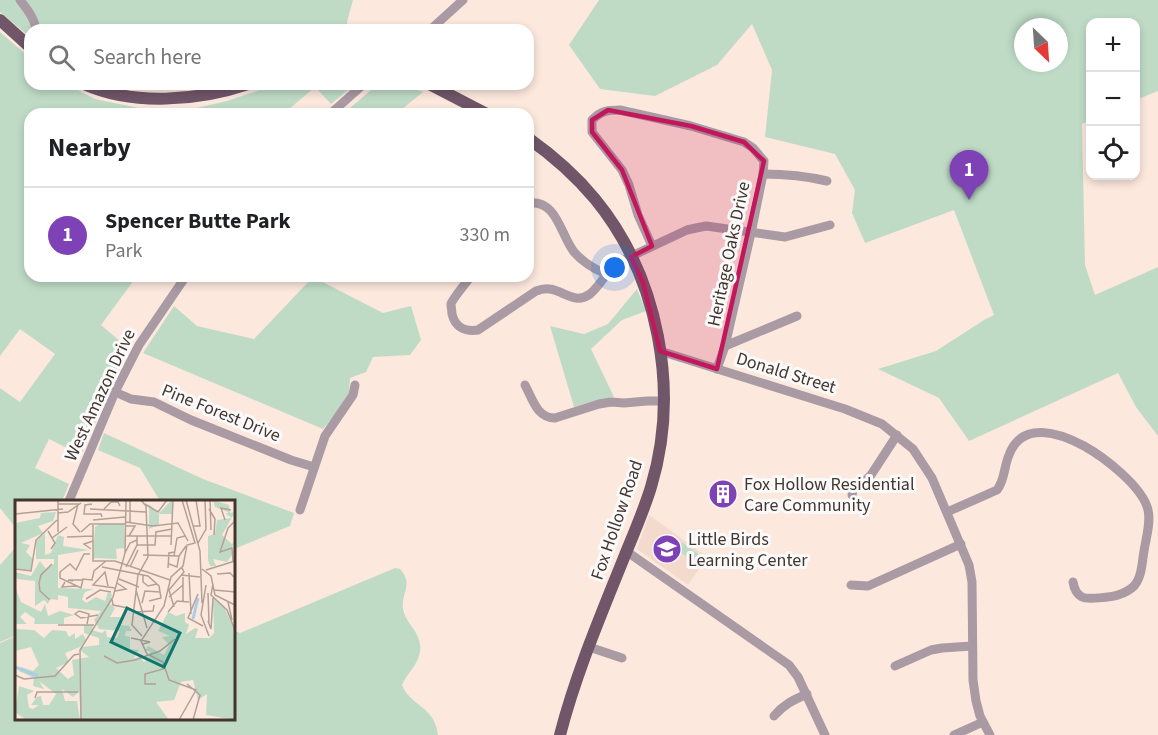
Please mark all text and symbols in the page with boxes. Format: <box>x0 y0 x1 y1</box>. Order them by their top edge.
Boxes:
north arrow <box>1014 18 1068 72</box>
map controls <box>1086 18 1140 180</box>
button: + <box>1086 18 1140 72</box>
search box <box>24 24 534 90</box>
icon: search <box>45 41 78 74</box>
text: Search here <box>93 41 201 73</box>
button: − <box>1086 72 1140 126</box>
button: locate <box>1086 126 1140 180</box>
text: Nearby <box>48 129 131 166</box>
pin: 1 <box>950 150 988 200</box>
street label: Heritage Oaks Drive <box>701 179 757 329</box>
text: Spencer Butte Park <box>105 205 290 237</box>
text: 1 <box>62 221 73 249</box>
text: 330 m <box>460 221 510 249</box>
text: Park <box>105 237 142 265</box>
your location <box>600 253 629 282</box>
street label: West Amazon Drive <box>58 325 142 465</box>
street label: Donald Street <box>733 346 839 400</box>
street label: Pine Forest Drive <box>158 378 284 448</box>
street label: Fox Hollow Road <box>585 457 649 583</box>
place label: Fox Hollow Residential Care Community <box>744 472 915 518</box>
building icon: Fox Hollow Residential Care Community <box>707 478 739 510</box>
inset map <box>15 500 236 720</box>
place label: Little Birds Learning Center <box>688 527 808 573</box>
school or university icon: Little Birds Learning Center <box>651 533 683 565</box>

